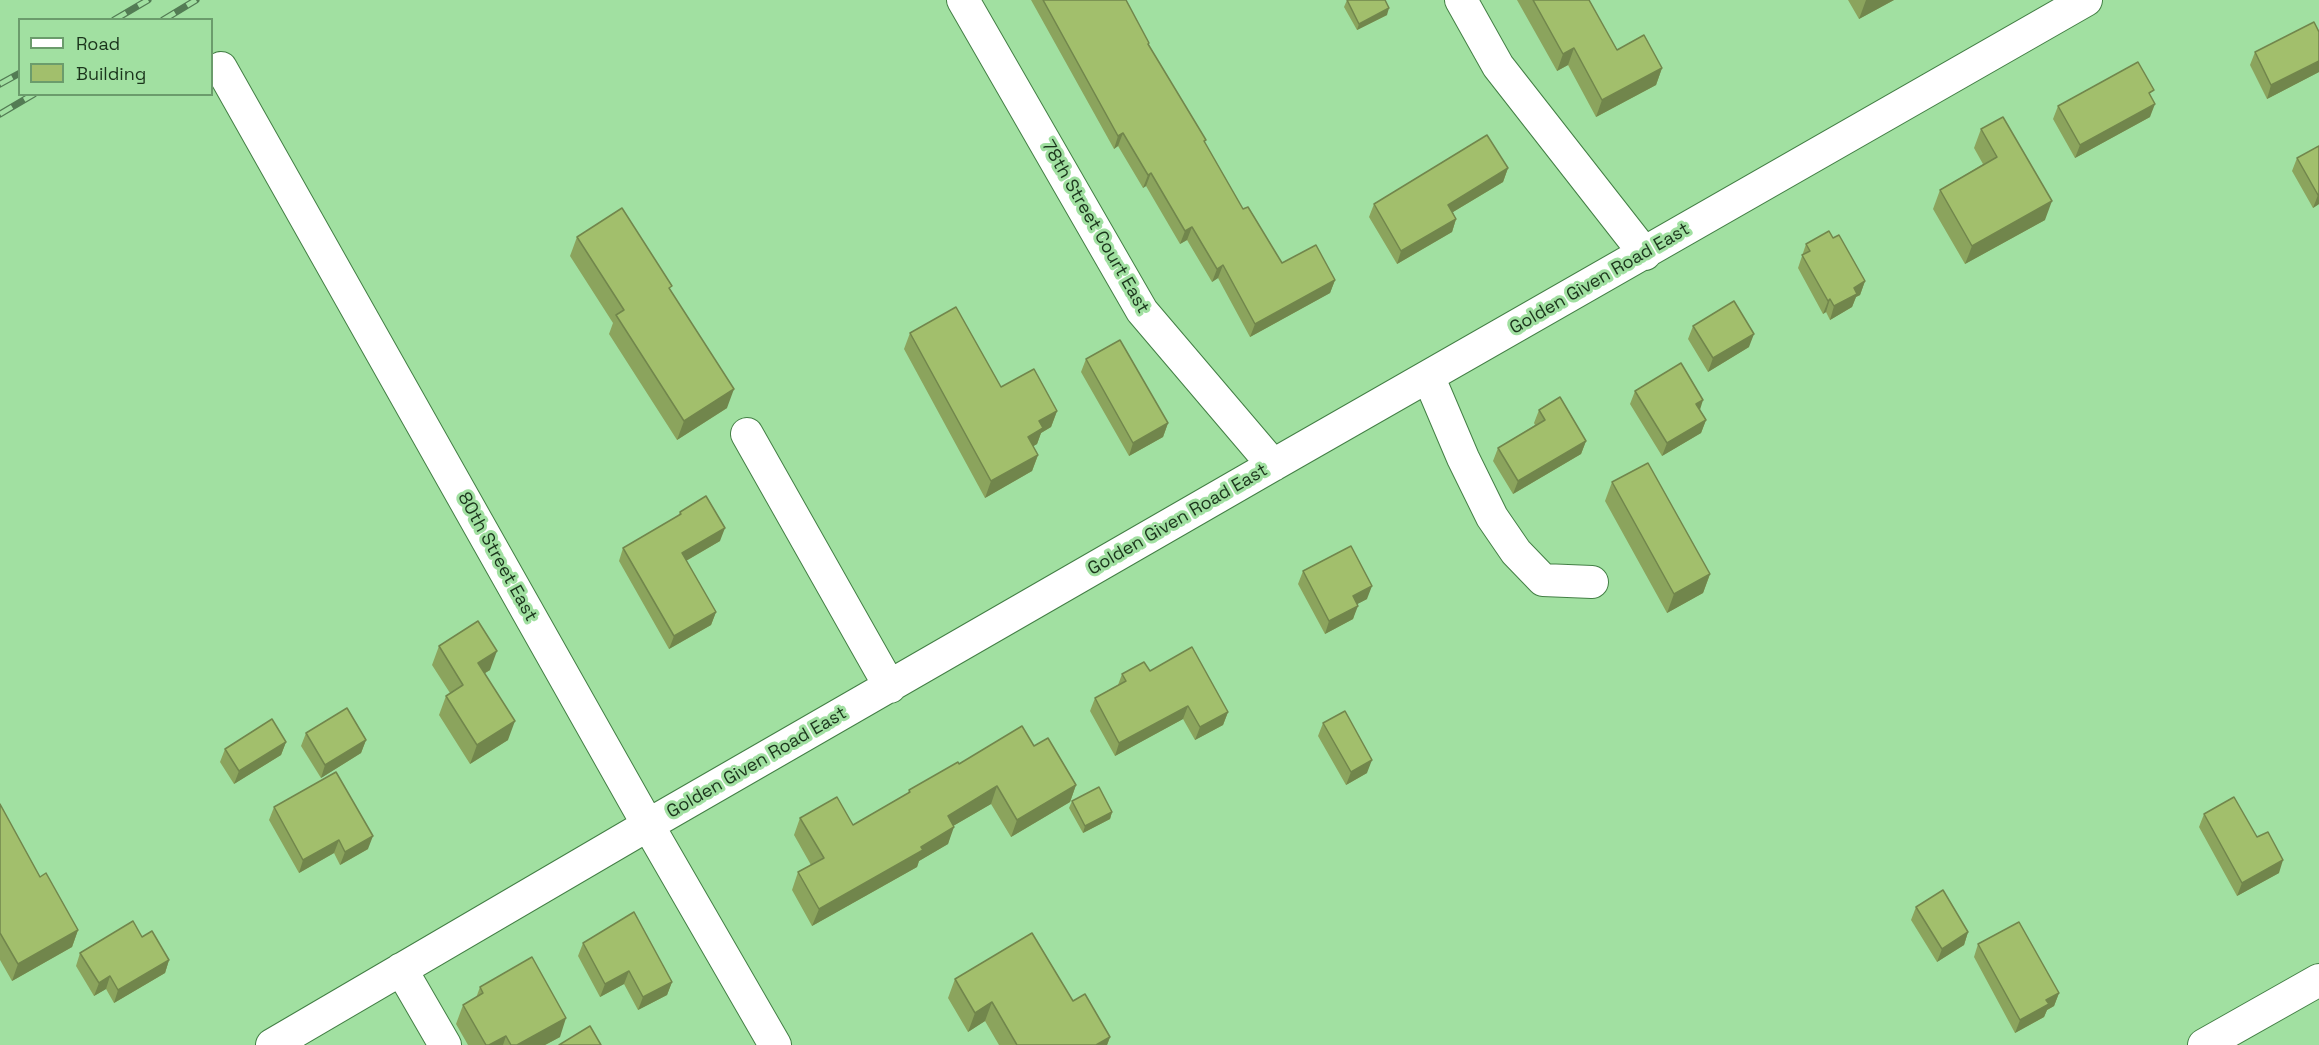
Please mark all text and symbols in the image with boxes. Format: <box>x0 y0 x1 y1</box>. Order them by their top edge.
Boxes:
legend <box>18 18 213 96</box>
text: Road <box>76 32 120 55</box>
text: Building <box>76 62 146 85</box>
street label: 78th Street Court East <box>1037 137 1153 317</box>
street label: Golden Given Road East <box>1506 219 1694 339</box>
street label: Golden Given Road East <box>1084 460 1272 580</box>
street label: 80th Street East <box>453 489 541 625</box>
street label: Golden Given Road East <box>663 703 851 823</box>

